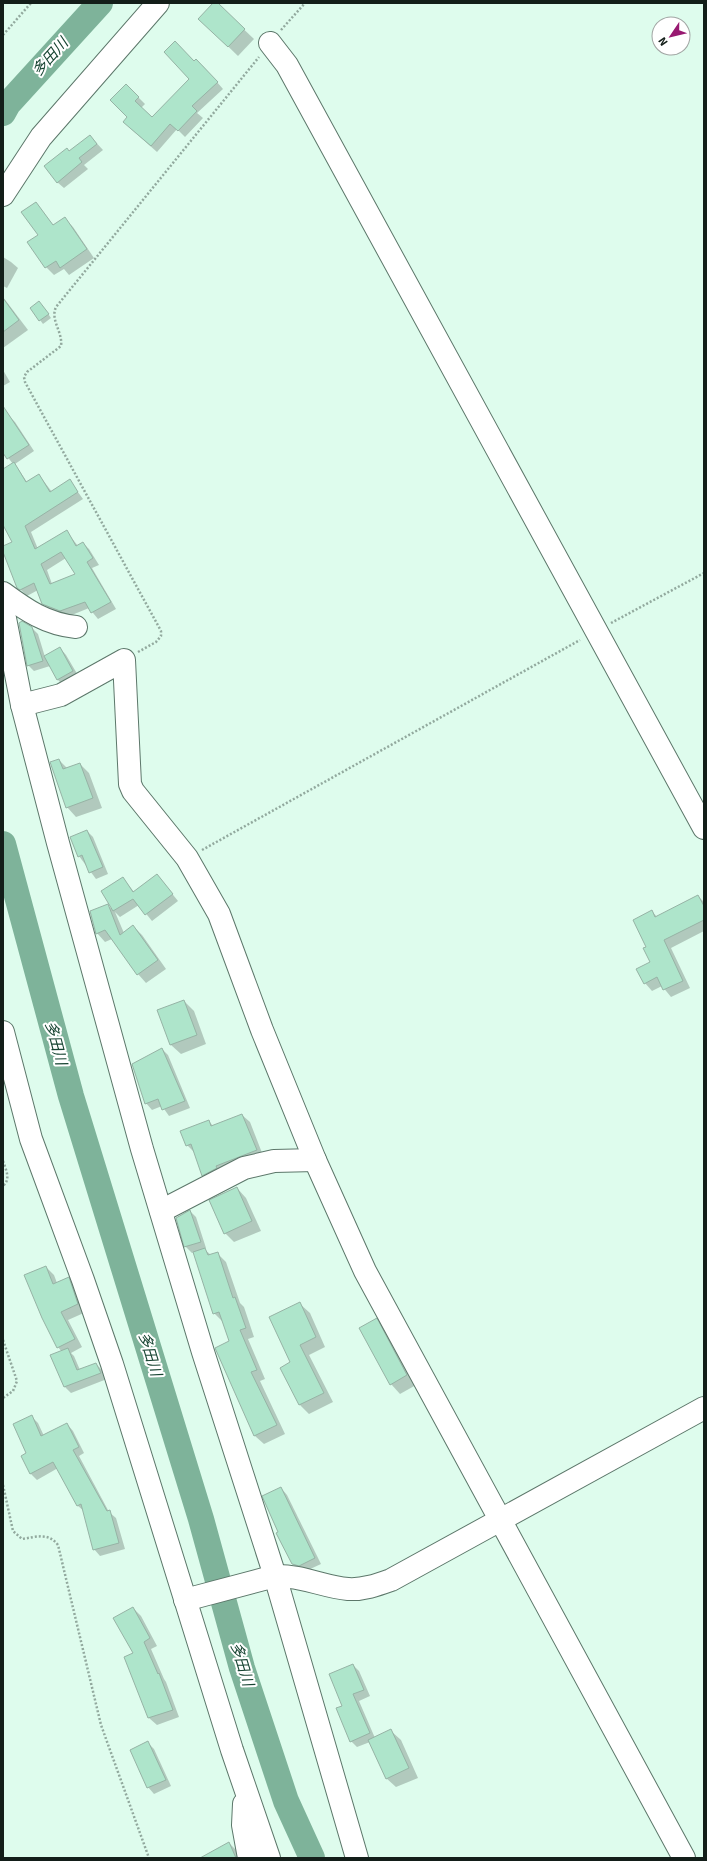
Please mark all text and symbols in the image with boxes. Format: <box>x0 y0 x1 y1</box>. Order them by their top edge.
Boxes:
north arrow <box>651 16 691 56</box>
water label: 多田川 <box>28 33 73 80</box>
text: N <box>656 35 671 48</box>
water label: 多田川 <box>41 1019 71 1069</box>
water label: 多田川 <box>135 1330 166 1380</box>
water label: 多田川 <box>227 1640 258 1690</box>

